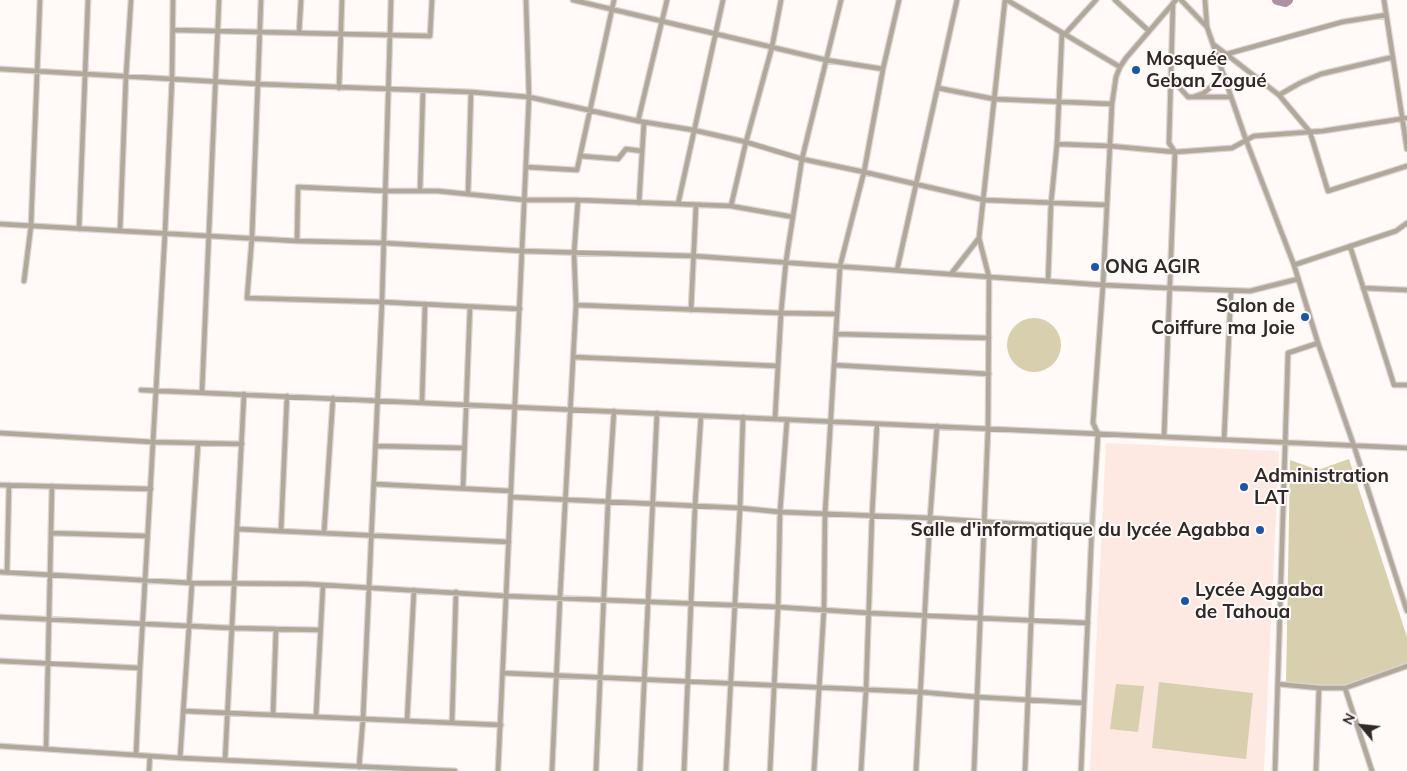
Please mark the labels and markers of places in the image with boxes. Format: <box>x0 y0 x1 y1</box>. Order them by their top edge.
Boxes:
place label: Mosquée Geban Zogué <box>1146 48 1267 92</box>
marker: Mosquée Geban Zogué <box>1130 64 1142 76</box>
place label: ONG AGIR <box>1105 256 1200 278</box>
marker: ONG AGIR <box>1089 261 1101 273</box>
place label: Salon de Coiffure ma Joie <box>1151 295 1295 339</box>
marker: Salon de Coiffure ma Joie <box>1299 311 1311 323</box>
place label: Administration LAT <box>1254 465 1389 509</box>
marker: Administration LAT <box>1238 481 1250 493</box>
place label: Salle d'informatique du lycée Agabba <box>911 519 1250 541</box>
marker: Salle d'informatique du lycée Agabba <box>1254 524 1266 536</box>
place label: Lycée Aggaba de Tahoua <box>1195 579 1323 623</box>
marker: Lycée Aggaba de Tahoua <box>1179 595 1191 607</box>

